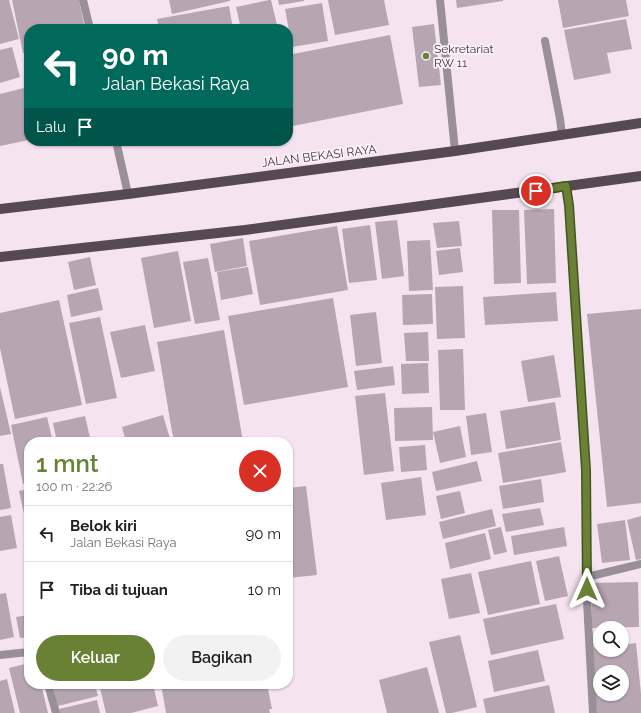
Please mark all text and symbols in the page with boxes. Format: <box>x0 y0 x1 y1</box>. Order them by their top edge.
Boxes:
text: 90 m <box>102 39 168 72</box>
icon: left <box>36 40 88 92</box>
place label: Sekretariat RW 11 <box>434 42 494 70</box>
marker: Sekretariat RW 11 <box>421 51 431 61</box>
text: Jalan Bekasi Raya <box>102 73 250 94</box>
icon: arrive <box>74 116 96 138</box>
text: Lalu <box>36 118 66 136</box>
street label: JALAN BEKASI RAYA <box>261 142 377 170</box>
pin <box>519 174 553 208</box>
icon: arrive <box>525 180 547 202</box>
text: 1 mnt <box>36 449 99 478</box>
button: close <box>239 450 281 492</box>
text: 100 m · 22:26 <box>36 479 112 494</box>
text: Belok kiri <box>70 517 137 535</box>
icon: left <box>36 523 58 545</box>
text: 90 m <box>245 525 281 543</box>
text: Jalan Bekasi Raya <box>70 535 177 550</box>
position arrow <box>566 568 608 610</box>
icon: arrive <box>36 579 58 601</box>
text: Tiba di tujuan <box>70 581 168 599</box>
text: 10 m <box>248 581 281 599</box>
map controls <box>593 621 629 701</box>
button: search <box>593 621 629 657</box>
button: Keluar <box>36 635 155 681</box>
button: Bagikan <box>163 635 281 681</box>
button: layers <box>593 665 629 701</box>

